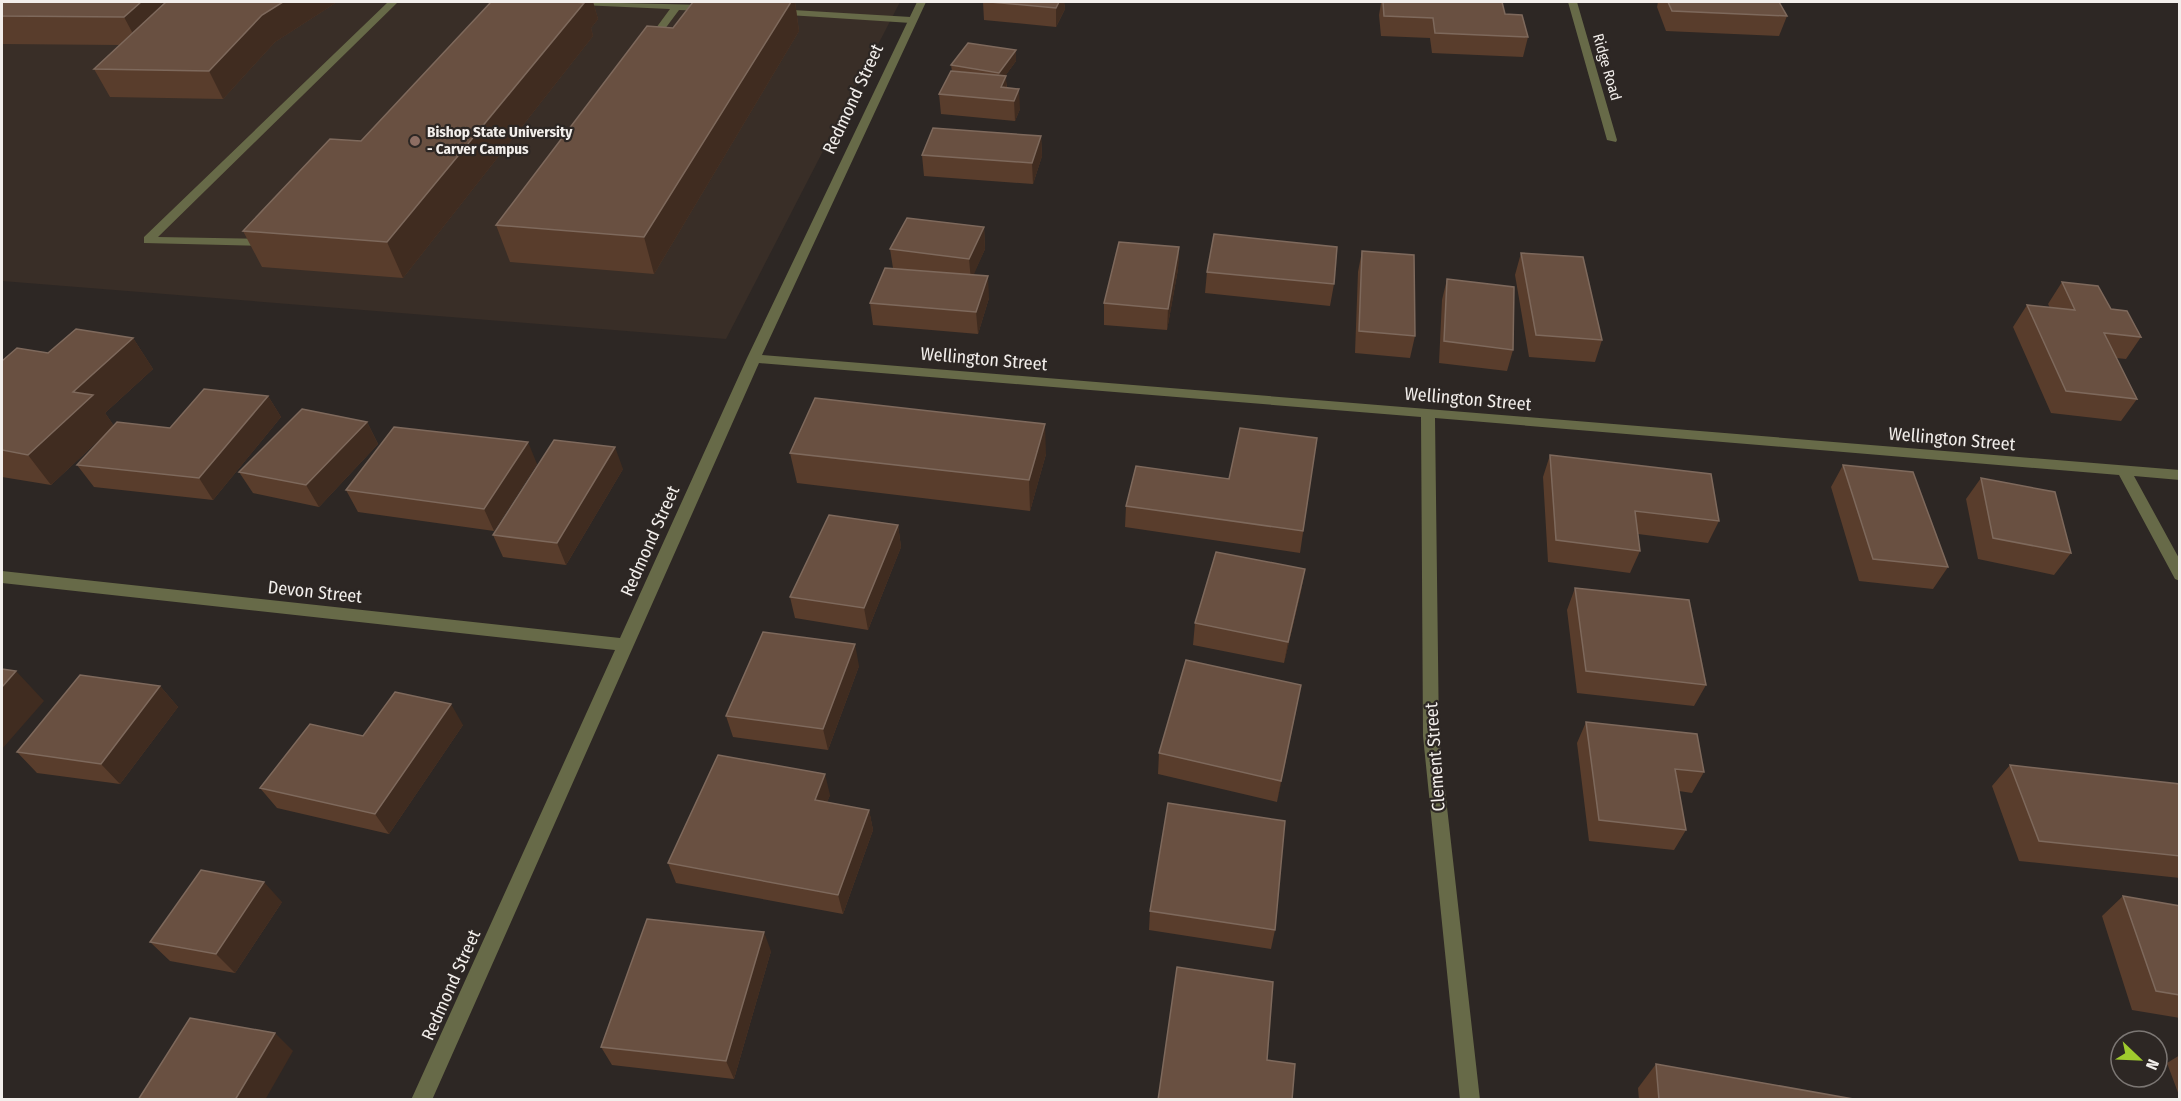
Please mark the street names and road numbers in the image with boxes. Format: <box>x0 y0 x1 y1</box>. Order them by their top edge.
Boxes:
street label: Ridge Road <box>1589 31 1625 103</box>
street label: Redmond Street <box>818 40 888 158</box>
street label: Wellington Street <box>920 342 1048 376</box>
street label: Wellington Street <box>1404 382 1532 416</box>
street label: Wellington Street <box>1888 422 2016 456</box>
street label: Redmond Street <box>616 482 684 600</box>
street label: Devon Street <box>267 576 363 608</box>
street label: Clement Street <box>1420 702 1450 812</box>
street label: Redmond Street <box>417 926 485 1044</box>

